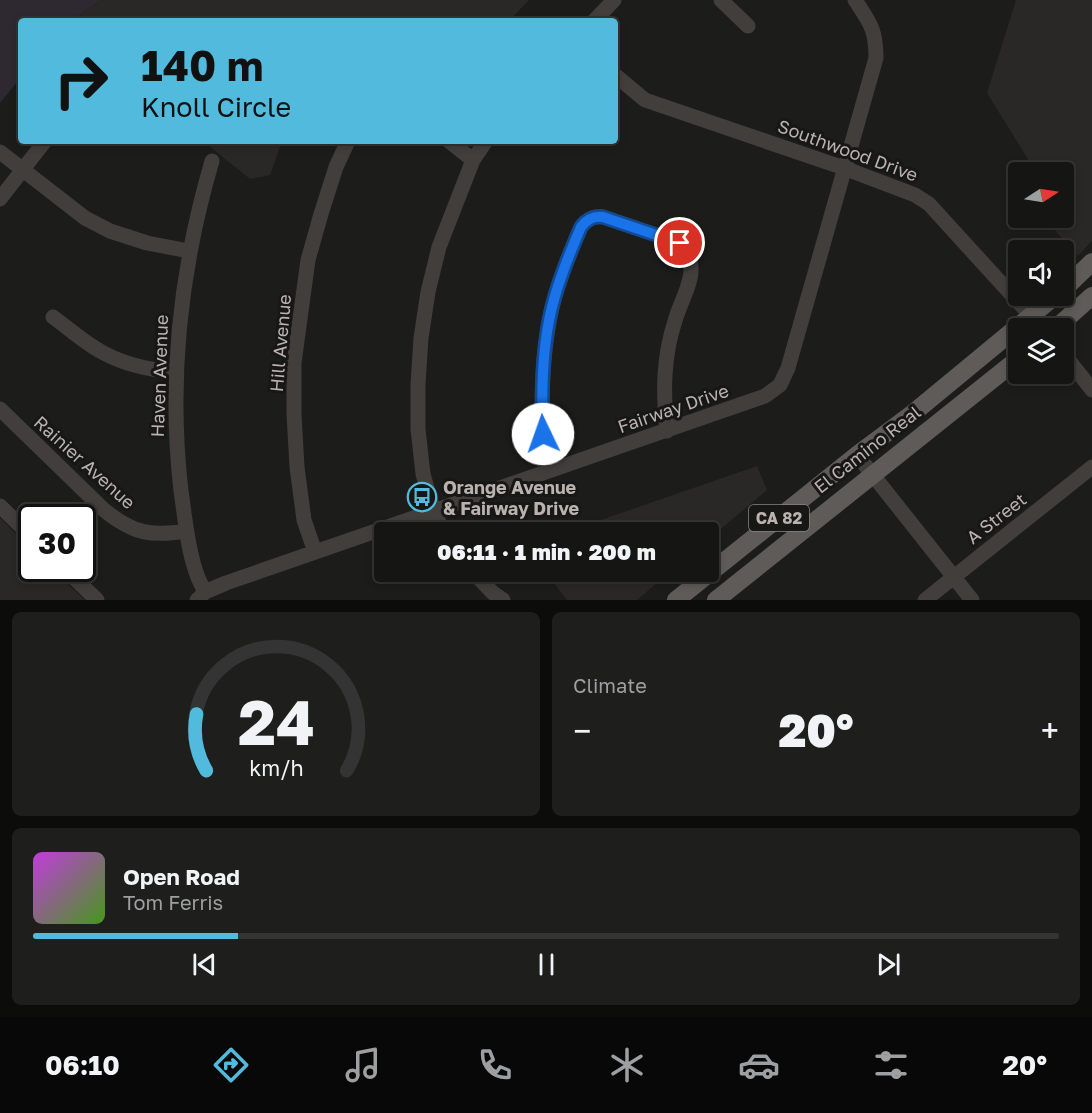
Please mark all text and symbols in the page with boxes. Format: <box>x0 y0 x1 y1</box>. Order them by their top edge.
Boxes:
text: 140 m <box>141 40 263 90</box>
icon: right <box>42 42 120 120</box>
text: Knoll Circle <box>141 91 291 123</box>
street label: Southwood Drive <box>775 114 921 186</box>
north arrow <box>1008 162 1074 228</box>
map controls <box>1008 162 1074 384</box>
pin <box>654 217 705 268</box>
icon: arrive <box>663 226 696 259</box>
button: sound <box>1008 240 1074 306</box>
street label: Hill Avenue <box>265 293 295 393</box>
street label: Haven Avenue <box>146 314 172 438</box>
button: layers <box>1008 318 1074 384</box>
street label: Fairway Drive <box>615 379 731 437</box>
street label: El Camino Real <box>809 400 925 497</box>
position arrow <box>511 402 575 466</box>
street label: Rainier Avenue <box>30 411 140 513</box>
place label: Orange Avenue & Fairway Drive <box>443 476 580 519</box>
bus stop icon: Orange Avenue & Fairway Drive <box>406 481 438 513</box>
street label: A Street <box>962 488 1030 548</box>
speed limit sign: 30 <box>18 504 96 582</box>
road number: CA 82 <box>749 505 809 531</box>
text: 06:11 · 1 min · 200 m <box>437 538 656 565</box>
text: Climate <box>573 673 647 697</box>
text: 24 <box>237 684 315 759</box>
text: 20° <box>778 703 854 757</box>
text: − <box>573 711 591 750</box>
text: + <box>1041 711 1059 750</box>
text: km/h <box>249 755 303 781</box>
text: Open Road <box>123 863 240 890</box>
text: Tom Ferris <box>123 890 223 914</box>
icon: previous <box>188 948 221 981</box>
icon: pause <box>530 948 563 981</box>
icon: next <box>872 948 905 981</box>
icon: directions <box>210 1044 252 1086</box>
icon: music <box>342 1044 384 1086</box>
icon: phone <box>474 1044 516 1086</box>
icon: climate <box>606 1044 648 1086</box>
icon: car <box>738 1044 780 1086</box>
icon: filters <box>870 1044 912 1086</box>
text: 06:10 <box>45 1049 120 1081</box>
text: 20° <box>1002 1049 1047 1081</box>

